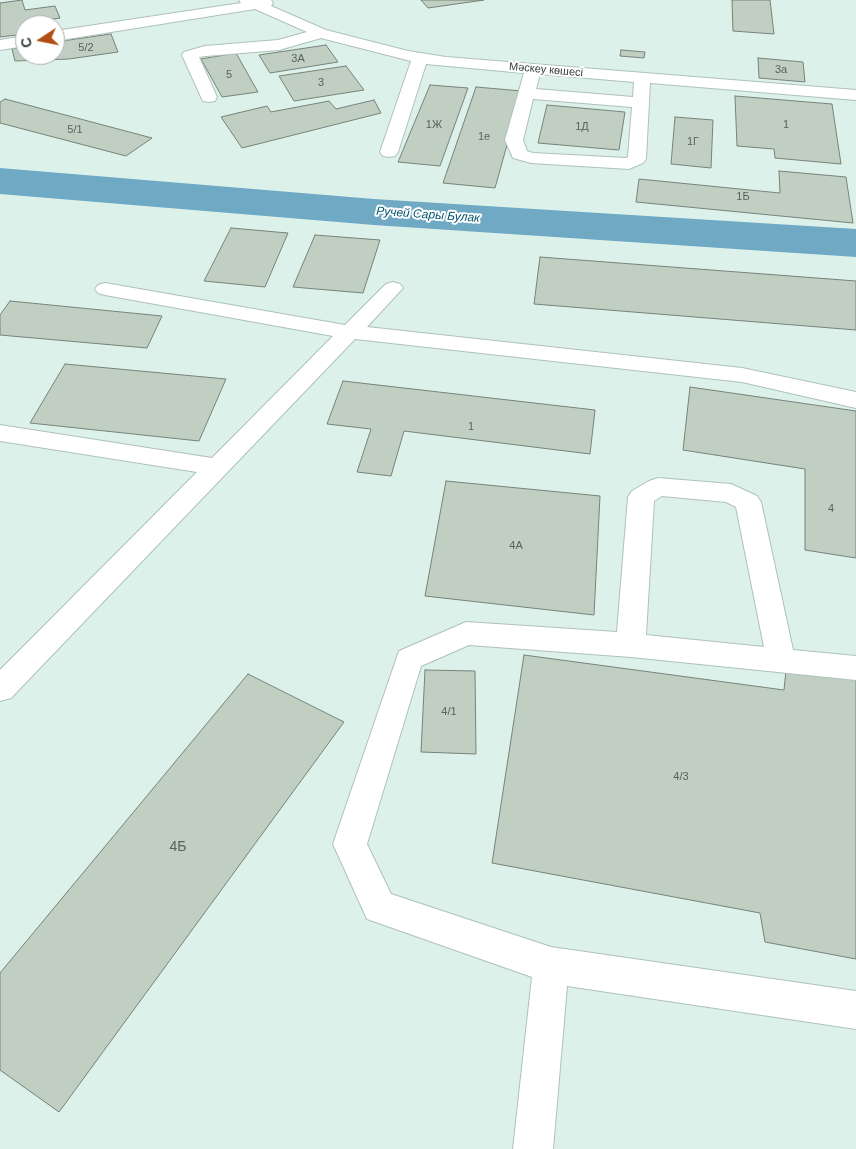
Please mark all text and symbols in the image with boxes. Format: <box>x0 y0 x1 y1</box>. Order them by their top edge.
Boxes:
north arrow <box>15 15 65 65</box>
text: С <box>17 36 35 49</box>
house number: 5/2 <box>78 41 94 55</box>
house number: 3А <box>291 52 305 66</box>
street label: Мәскеу көшесі <box>509 60 583 80</box>
house number: 3а <box>775 63 787 77</box>
house number: 5 <box>226 68 232 82</box>
house number: 3 <box>318 76 324 90</box>
house number: 1Ж <box>426 118 442 132</box>
house number: 1 <box>783 118 789 132</box>
house number: 1Д <box>575 120 589 134</box>
house number: 5/1 <box>67 123 83 137</box>
house number: 1е <box>478 130 490 144</box>
house number: 1Г <box>687 135 699 149</box>
house number: 1Б <box>736 190 750 204</box>
water label: Ручей Сары Булак <box>376 204 480 226</box>
house number: 1 <box>468 420 474 434</box>
house number: 4 <box>828 502 834 516</box>
house number: 4А <box>509 539 523 553</box>
house number: 4/1 <box>441 705 457 719</box>
house number: 4/3 <box>673 770 689 784</box>
house number: 4Б <box>170 839 186 855</box>

